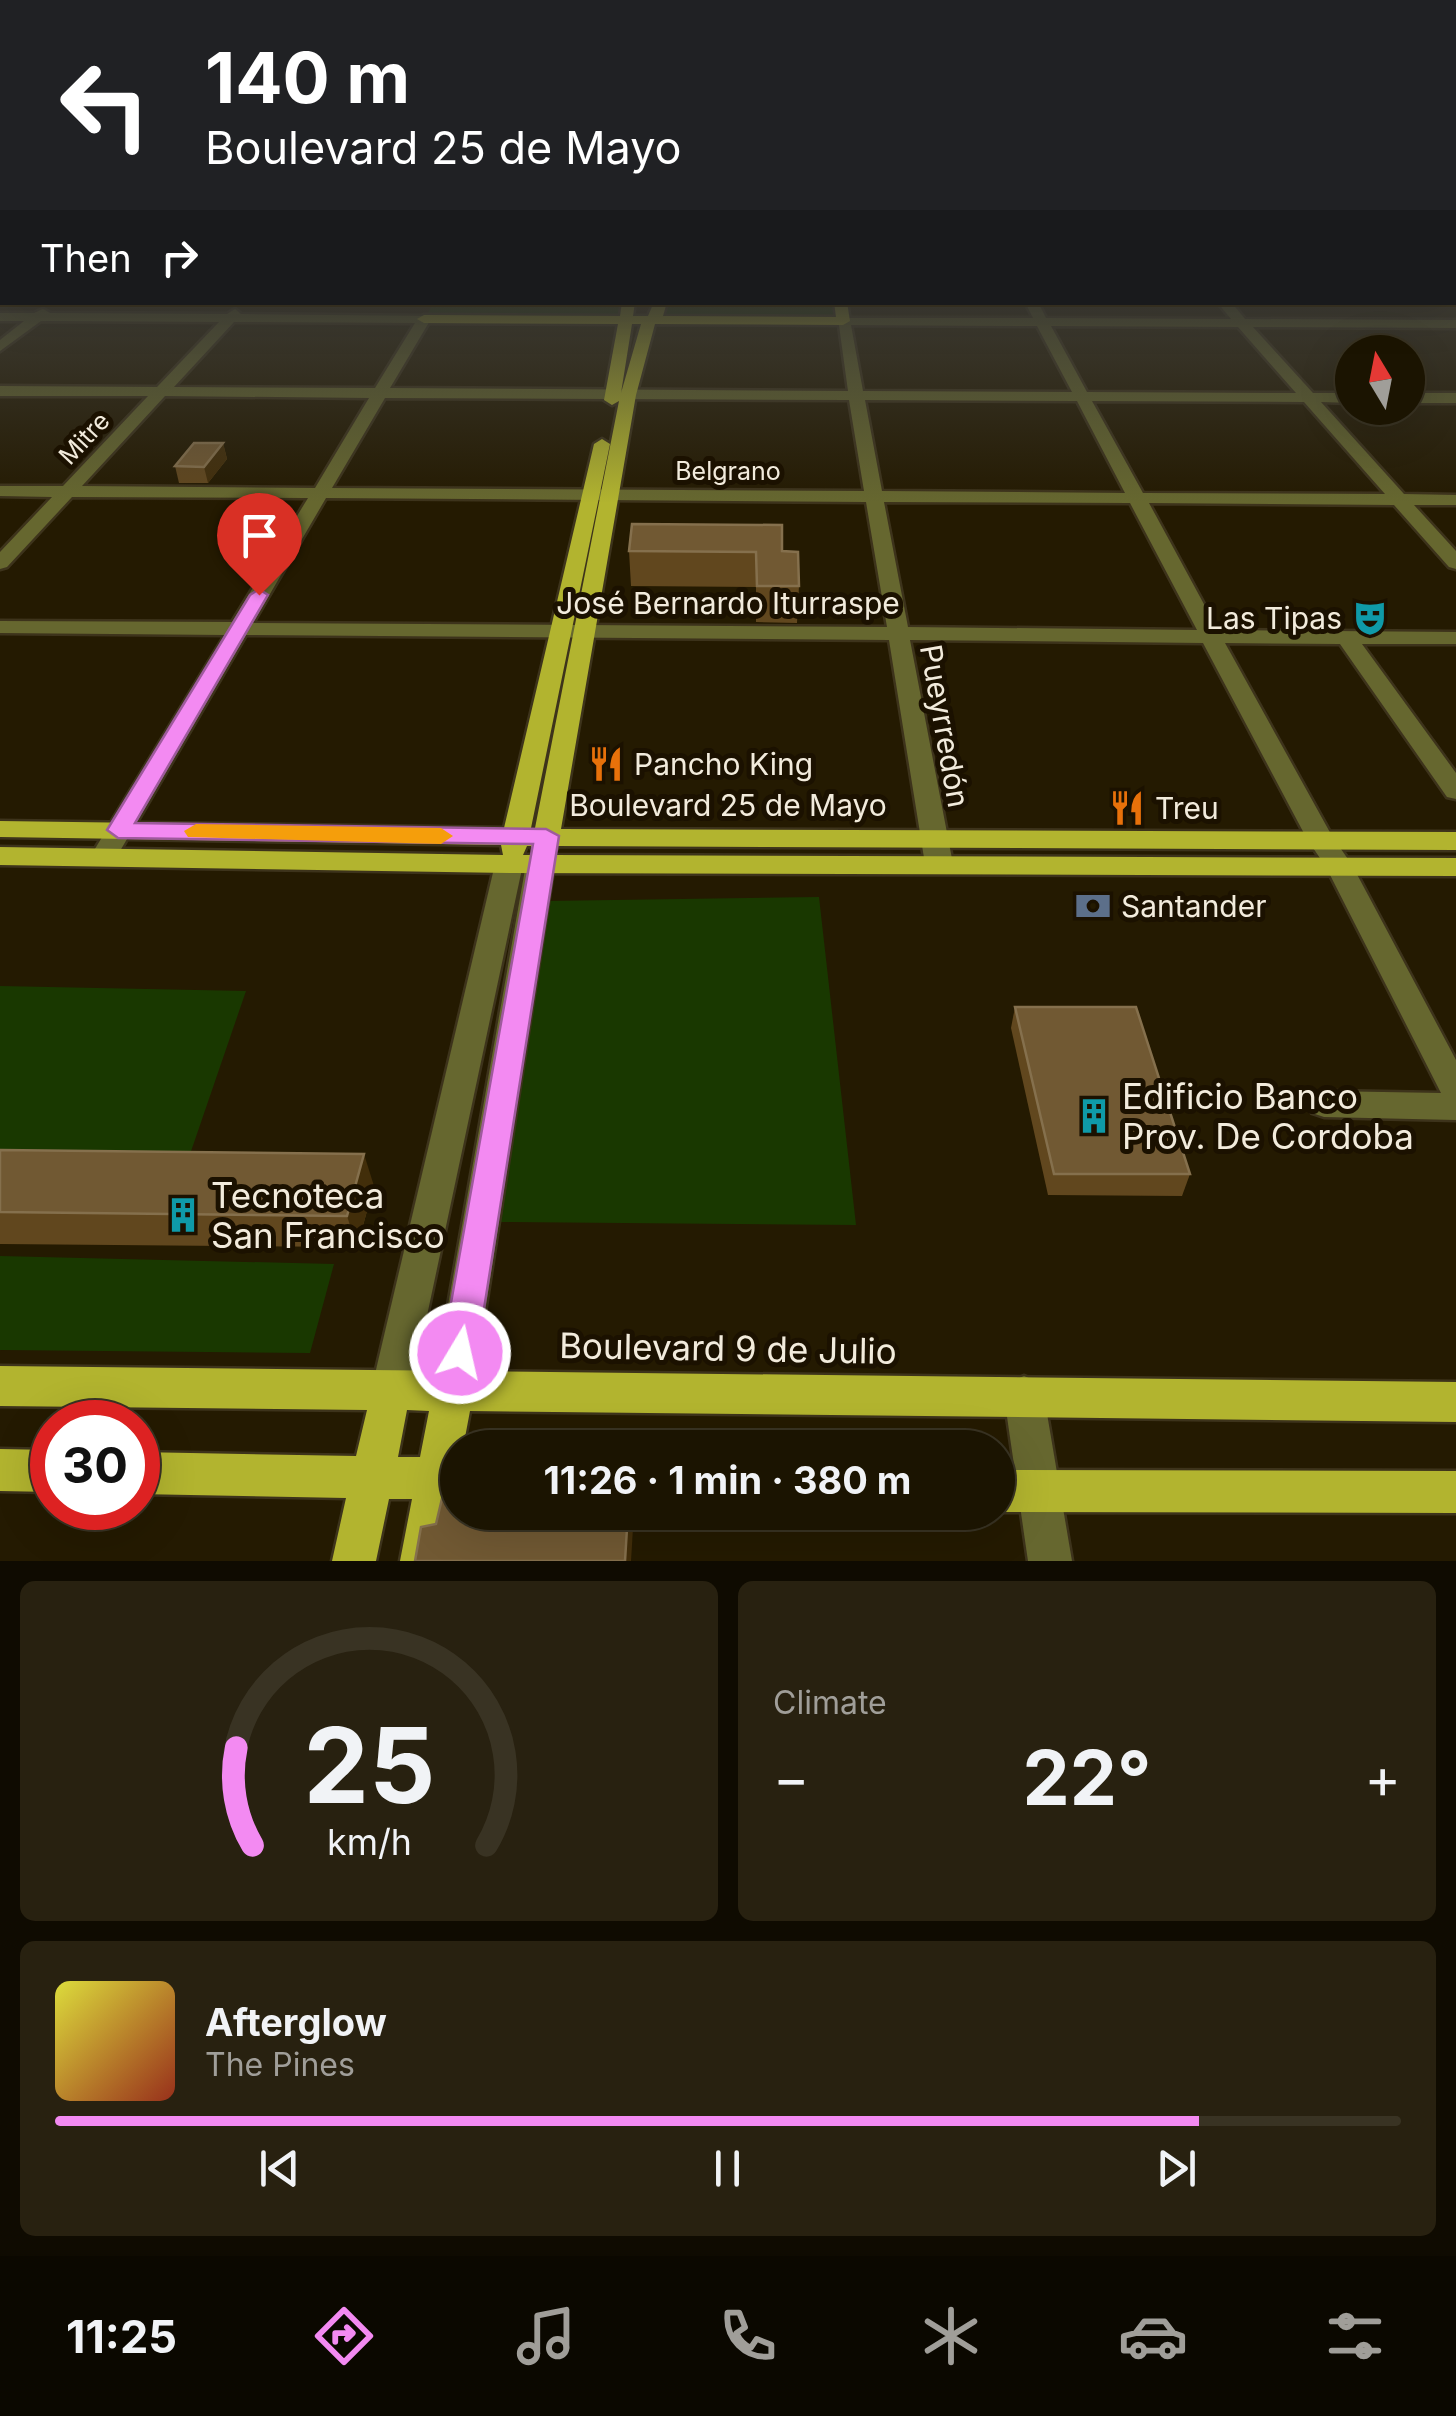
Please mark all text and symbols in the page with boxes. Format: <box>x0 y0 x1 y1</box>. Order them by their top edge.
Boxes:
text: 140 m <box>205 35 410 120</box>
icon: left <box>40 40 170 170</box>
text: Boulevard 25 de Mayo <box>205 120 682 175</box>
icon: right <box>152 230 207 285</box>
text: Then <box>40 235 132 281</box>
north arrow <box>1335 335 1425 425</box>
map controls <box>1335 335 1425 425</box>
street label: Mitre <box>52 406 116 470</box>
street label: Belgrano <box>675 456 781 486</box>
pin <box>217 493 302 596</box>
icon: arrive <box>232 508 287 563</box>
street label: José Bernardo Iturraspe <box>556 585 900 621</box>
theatre icon: Las Tipas <box>1351 599 1389 637</box>
place label: Las Tipas <box>1206 600 1342 636</box>
street label: Pueyrredón <box>913 642 977 810</box>
restaurant icon: Pancho King <box>587 745 625 783</box>
place label: Pancho King <box>634 746 813 782</box>
street label: Boulevard 25 de Mayo <box>569 787 887 823</box>
restaurant icon: Treu <box>1108 789 1146 827</box>
place label: Treu <box>1155 790 1219 826</box>
bank icon: Santander <box>1074 887 1112 925</box>
place label: Santander <box>1121 888 1267 924</box>
place label: Edificio Banco Prov. De Cordoba <box>1122 1075 1414 1157</box>
building icon: Edificio Banco Prov. De Cordoba <box>1075 1097 1113 1135</box>
place label: Tecnoteca San Francisco <box>211 1174 445 1256</box>
building icon: Tecnoteca San Francisco <box>164 1196 202 1234</box>
position arrow <box>408 1301 512 1405</box>
street label: Boulevard 9 de Julio <box>559 1324 897 1372</box>
speed limit sign: 30 <box>30 1400 160 1530</box>
text: 11:26 · 1 min · 380 m <box>543 1457 912 1503</box>
text: Climate <box>773 1683 887 1722</box>
text: 25 <box>303 1702 435 1828</box>
text: 22° <box>1023 1732 1151 1823</box>
text: − <box>773 1745 809 1811</box>
text: + <box>1365 1745 1401 1811</box>
text: km/h <box>327 1820 411 1864</box>
text: Afterglow <box>205 1999 387 2045</box>
text: The Pines <box>205 2045 355 2084</box>
icon: previous <box>252 2141 307 2196</box>
icon: pause <box>700 2141 755 2196</box>
icon: next <box>1149 2141 1204 2196</box>
icon: directions <box>309 2301 379 2371</box>
icon: music <box>511 2301 581 2371</box>
icon: phone <box>713 2301 783 2371</box>
icon: climate <box>916 2301 986 2371</box>
icon: car <box>1118 2301 1188 2371</box>
icon: filters <box>1320 2301 1390 2371</box>
text: 11:25 <box>66 2309 177 2364</box>

